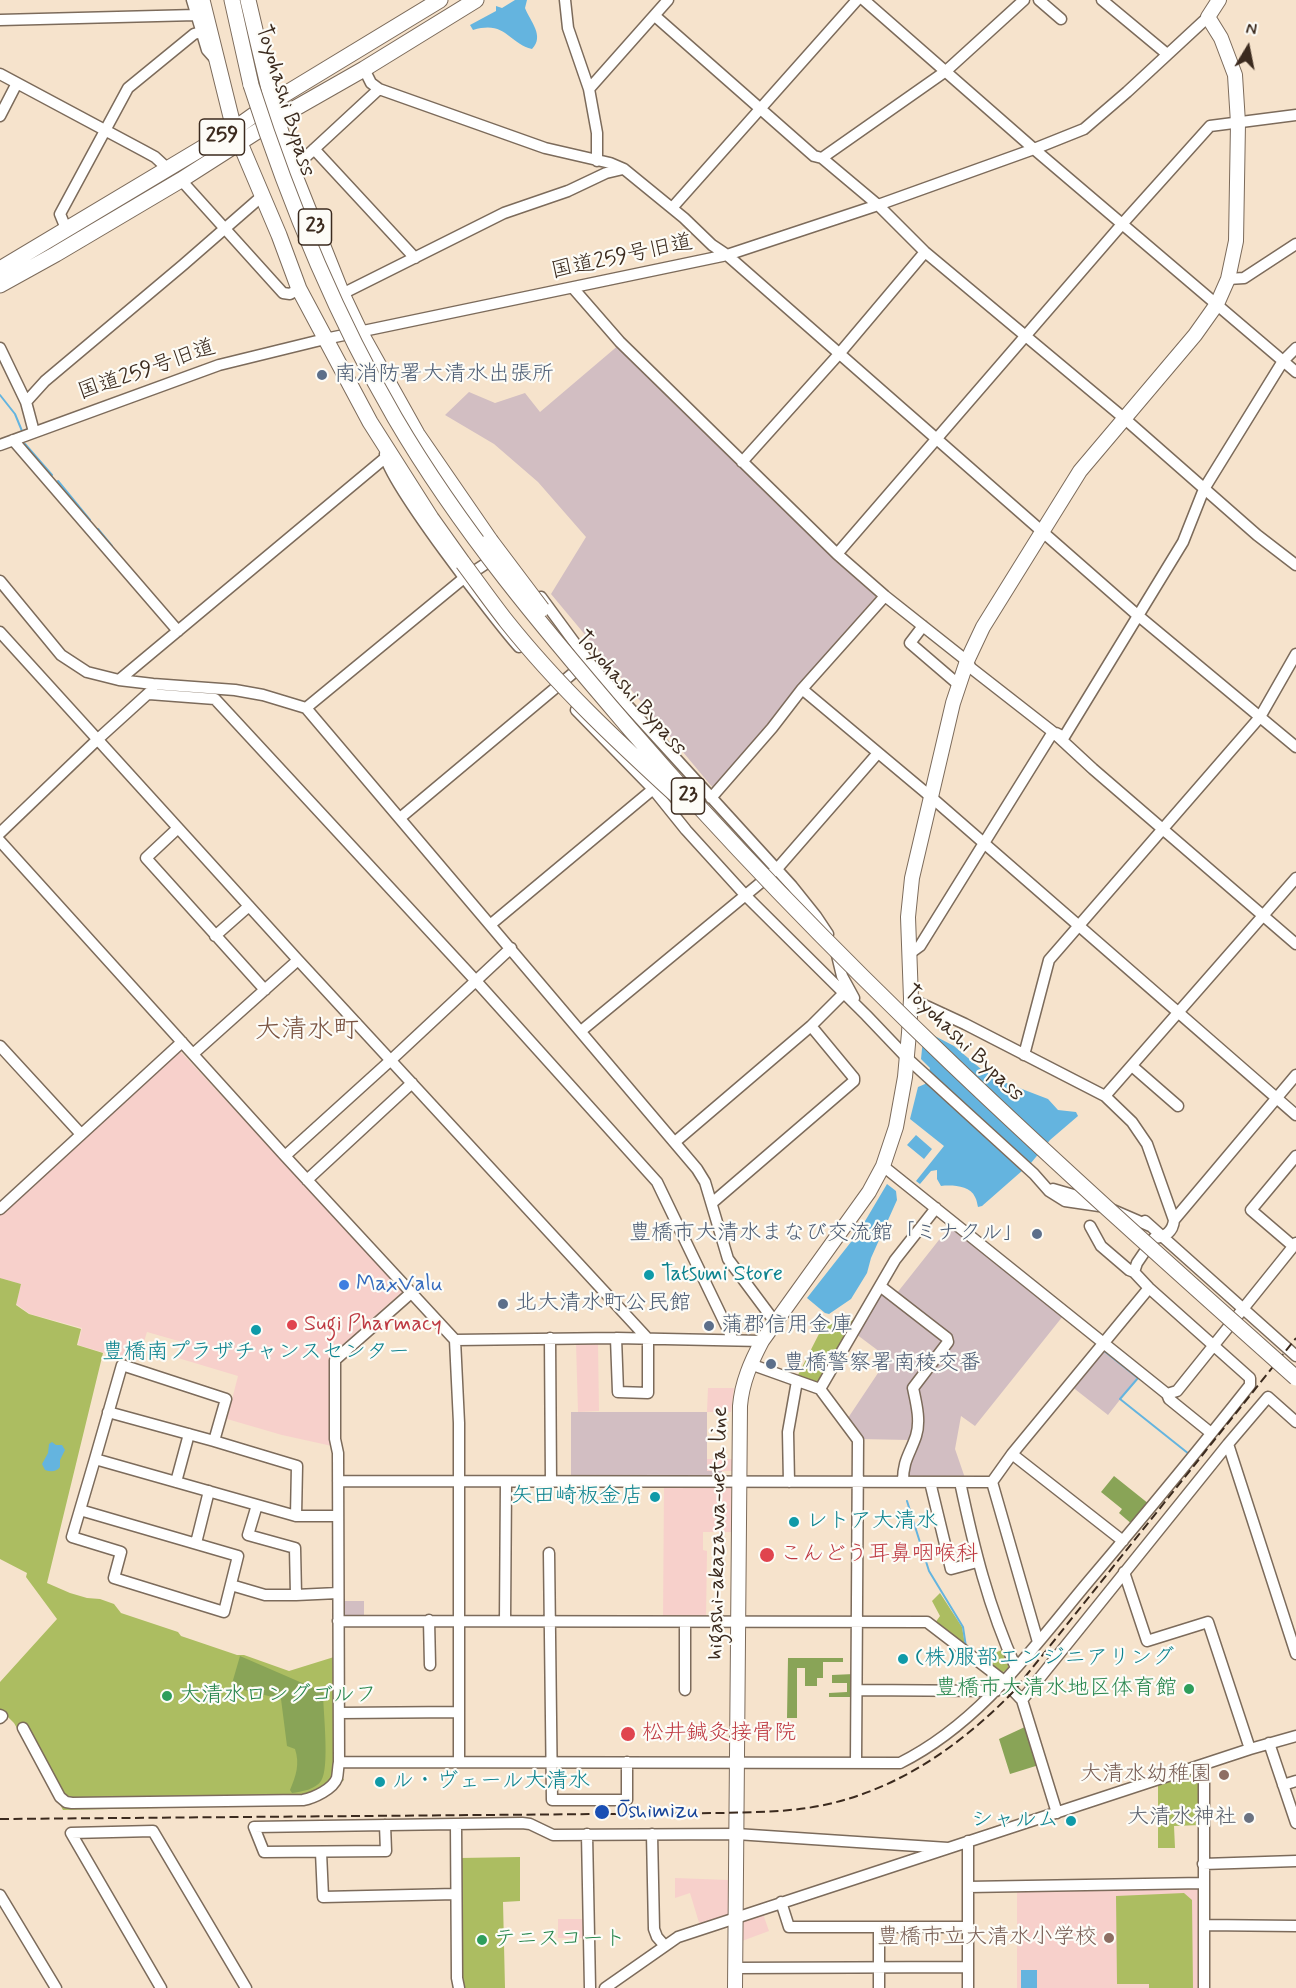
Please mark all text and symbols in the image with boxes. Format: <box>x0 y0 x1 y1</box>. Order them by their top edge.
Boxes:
north arrow <box>1218 18 1278 78</box>
text: N <box>1244 19 1258 41</box>
street label: Toyohashi Bypass <box>248 22 320 180</box>
road number: 259 <box>200 119 244 155</box>
road number: 23 <box>298 209 332 245</box>
street label: 国道259号旧道 <box>549 230 695 286</box>
street label: 国道259号旧道 <box>75 335 219 407</box>
place label: 南消防署大清水出張所 <box>334 362 554 388</box>
marker: 南消防署大清水出張所 <box>315 368 329 382</box>
street label: Toyohashi Bypass <box>569 626 691 762</box>
road number: 23 <box>672 778 704 814</box>
street label: Toyohashi Bypass <box>897 980 1029 1108</box>
district label: 大清水町 <box>255 1016 359 1048</box>
place label: 豊橋市大清水まなび交流館「ミナクル」 <box>629 1221 1025 1247</box>
marker: 豊橋市大清水まなび交流館「ミナクル」 <box>1030 1227 1044 1241</box>
place label: Tatsumi Store <box>661 1262 783 1288</box>
marker: Tatsumi Store <box>642 1268 656 1282</box>
place label: MaxValu <box>356 1272 443 1298</box>
marker: MaxValu <box>337 1278 351 1292</box>
place label: 北大清水町公民館 <box>515 1291 691 1317</box>
marker: 北大清水町公民館 <box>496 1297 510 1311</box>
place label: Sugi Pharmacy <box>304 1312 442 1338</box>
place label: 蒲郡信用金庫 <box>721 1313 853 1339</box>
marker: Sugi Pharmacy <box>285 1318 299 1332</box>
marker: 蒲郡信用金庫 <box>702 1319 716 1333</box>
marker: 豊橋南プラザチャンスセンター <box>249 1323 263 1337</box>
place label: 豊橋南プラザチャンスセンター <box>102 1340 410 1366</box>
place label: 豊橋警察署南稜交番 <box>783 1351 981 1377</box>
marker: 豊橋警察署南稜交番 <box>764 1357 778 1371</box>
street label: higashi-akazawa-ueta line <box>704 1406 734 1660</box>
place label: 矢田崎板金店 <box>511 1484 643 1510</box>
marker: 矢田崎板金店 <box>648 1490 662 1504</box>
place label: レトア大清水 <box>806 1509 938 1535</box>
marker: レトア大清水 <box>787 1515 801 1529</box>
place label: こんどう耳鼻咽喉科 <box>780 1542 978 1568</box>
marker: こんどう耳鼻咽喉科 <box>758 1546 776 1564</box>
place label: (株)服部エンジニアリング <box>915 1646 1174 1672</box>
marker: (株)服部エンジニアリング <box>896 1652 910 1666</box>
place label: 豊橋市大清水地区体育館 <box>935 1676 1177 1702</box>
marker: 豊橋市大清水地区体育館 <box>1182 1682 1196 1696</box>
place label: 大清水ロングゴルフ <box>179 1683 377 1709</box>
marker: 大清水ロングゴルフ <box>160 1689 174 1703</box>
place label: 松井鍼灸接骨院 <box>642 1721 796 1747</box>
marker: 松井鍼灸接骨院 <box>619 1725 637 1743</box>
place label: 大清水幼稚園 <box>1080 1762 1212 1788</box>
marker: 大清水幼稚園 <box>1217 1768 1231 1782</box>
place label: ル・ヴェール大清水 <box>392 1769 590 1795</box>
marker: ル・ヴェール大清水 <box>373 1775 387 1789</box>
place label: Ōshimizu <box>616 1799 699 1825</box>
marker: Ōshimizu <box>593 1803 611 1821</box>
place label: 大清水神社 <box>1127 1805 1237 1831</box>
place label: シャルム <box>971 1808 1059 1834</box>
marker: 大清水神社 <box>1242 1811 1256 1825</box>
marker: シャルム <box>1064 1814 1078 1828</box>
place label: 豊橋市立大清水小学校 <box>877 1925 1097 1951</box>
place label: テニスコート <box>494 1927 626 1953</box>
marker: 豊橋市立大清水小学校 <box>1102 1931 1116 1945</box>
marker: テニスコート <box>475 1933 489 1947</box>

